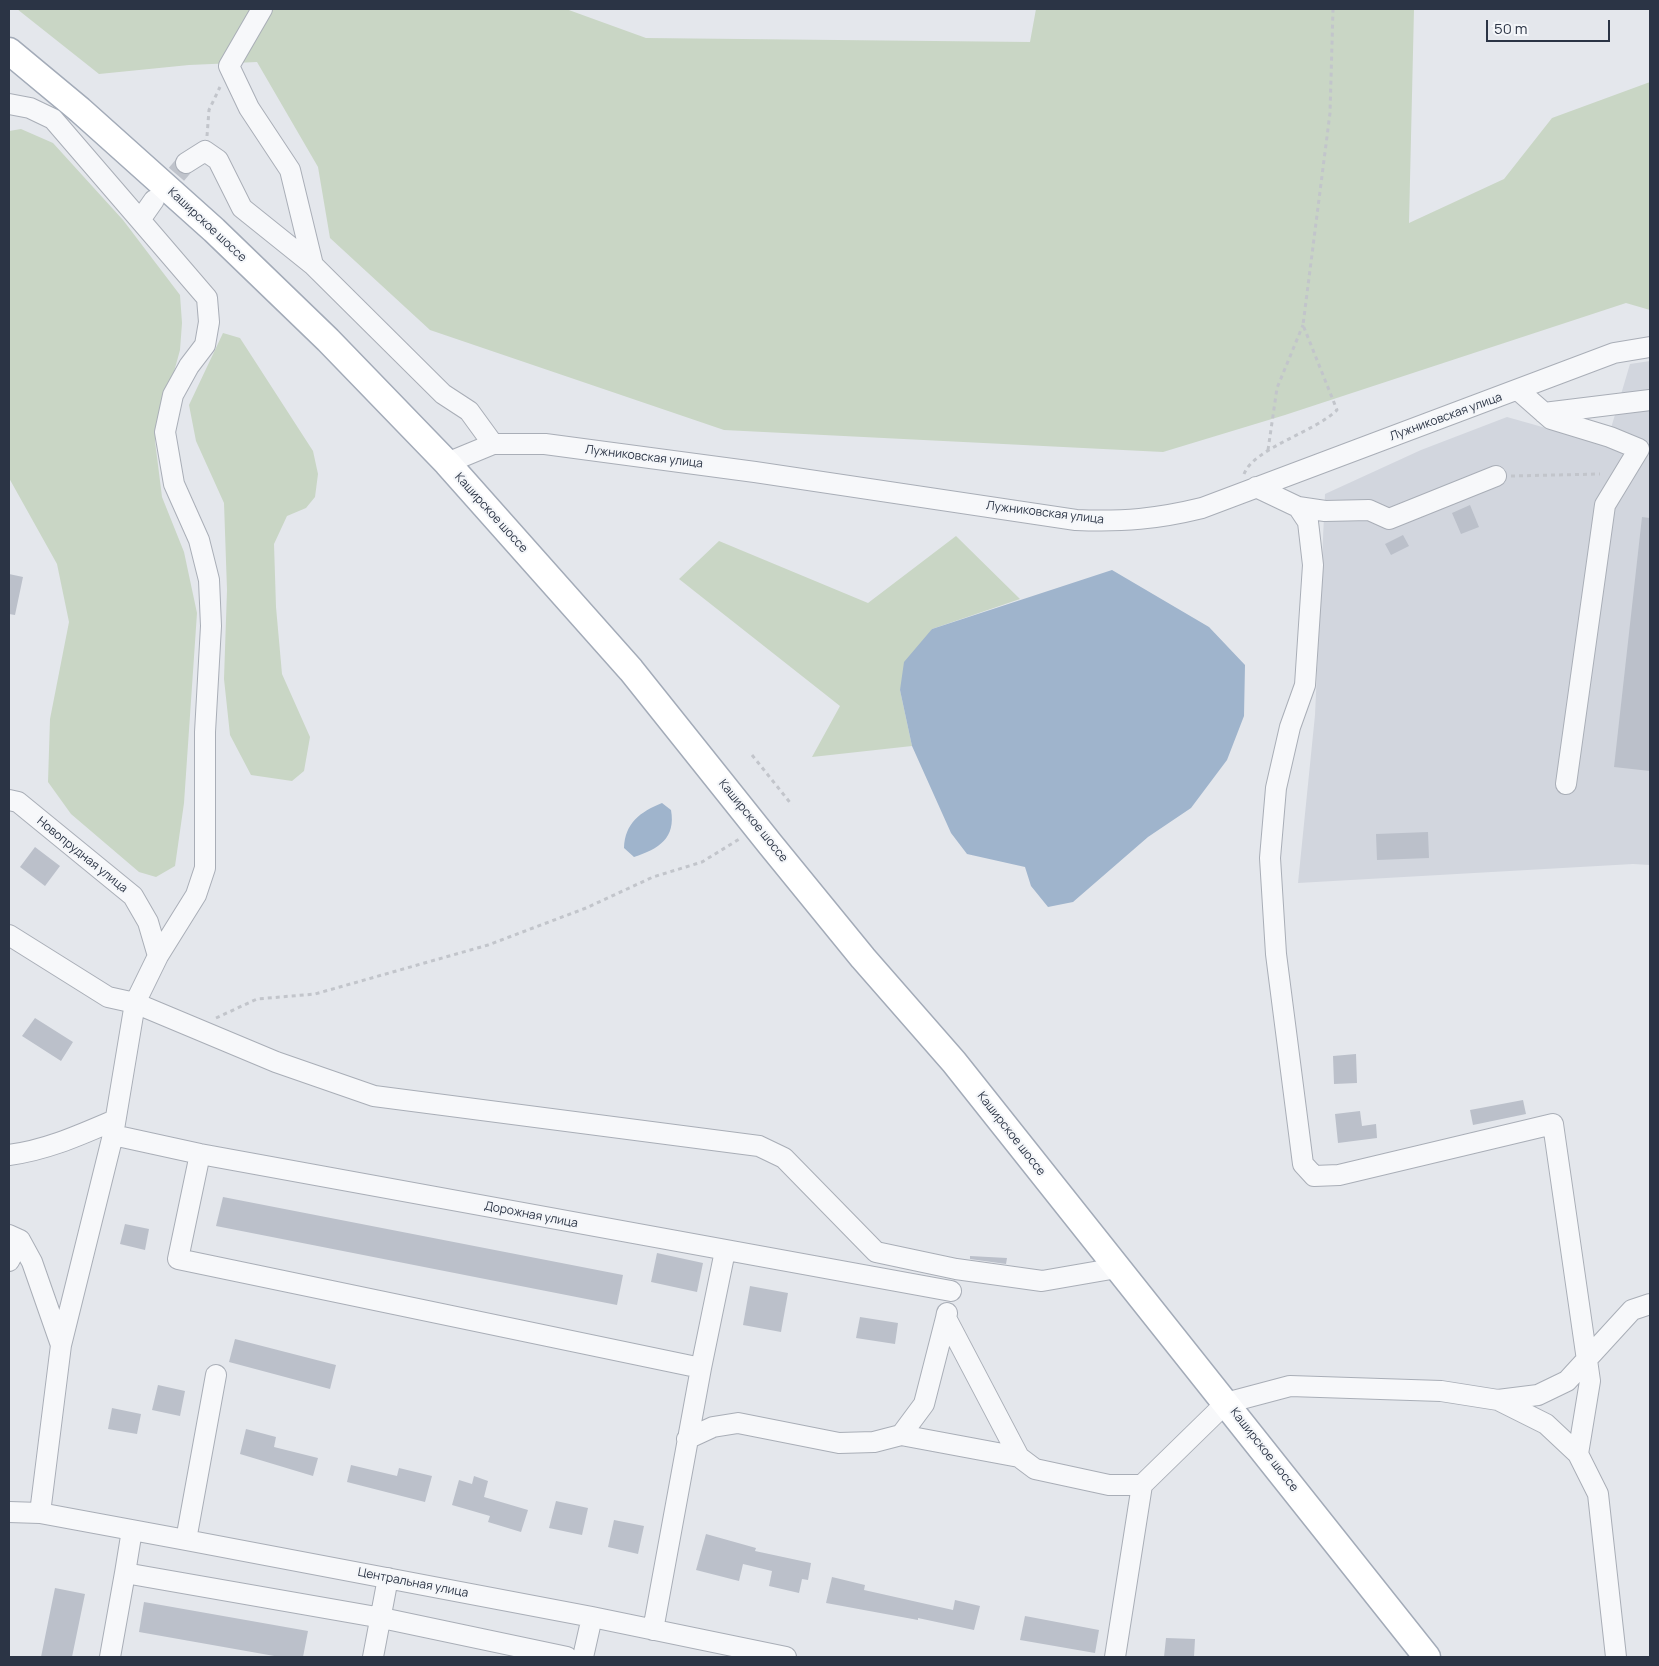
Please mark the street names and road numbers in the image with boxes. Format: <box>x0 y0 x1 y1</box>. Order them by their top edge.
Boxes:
street label: Каширское шоссе <box>165 185 249 265</box>
street label: Лужниковская улица <box>1388 390 1504 444</box>
street label: Лужниковская улица <box>584 443 704 471</box>
street label: Каширское шоссе <box>451 470 531 556</box>
street label: Лужниковская улица <box>985 499 1105 527</box>
street label: Каширское шоссе <box>715 777 791 865</box>
street label: Новопрудная улица <box>34 814 130 896</box>
street label: Каширское шоссе <box>974 1089 1048 1179</box>
street label: Дорожная улица <box>483 1199 579 1231</box>
street label: Каширское шоссе <box>1227 1405 1301 1495</box>
street label: Центральная улица <box>356 1565 470 1601</box>

